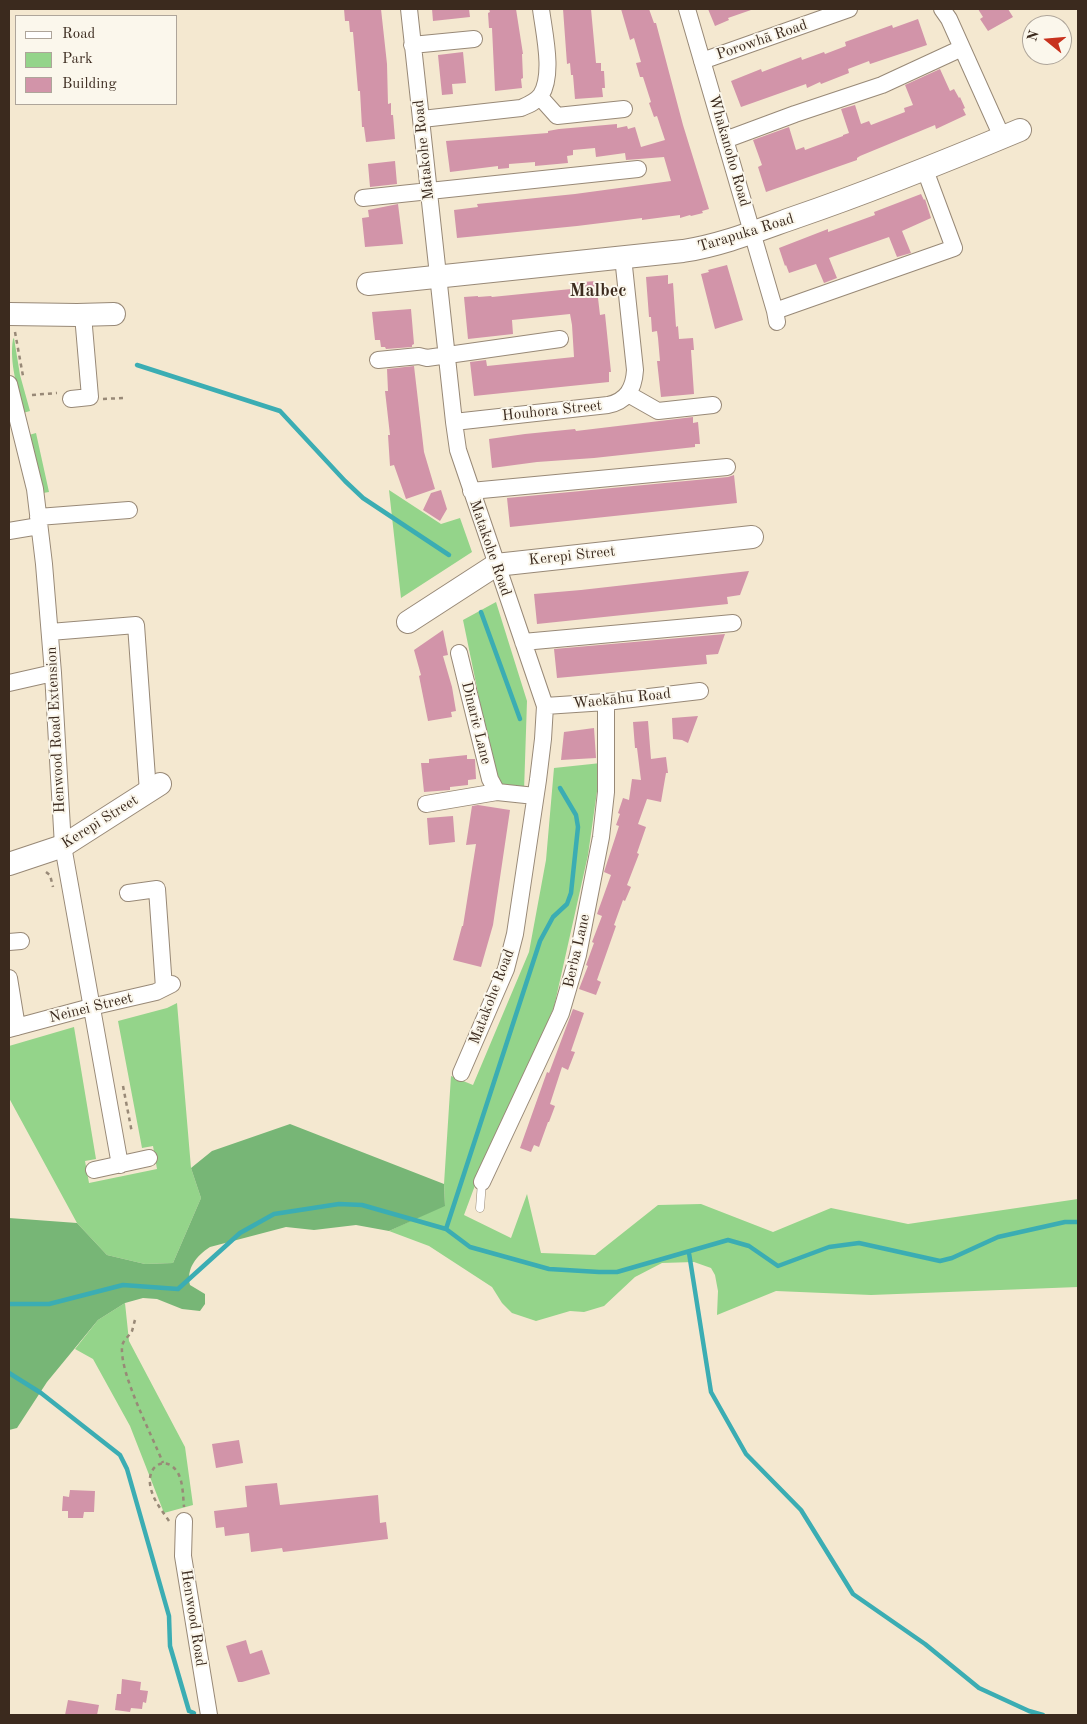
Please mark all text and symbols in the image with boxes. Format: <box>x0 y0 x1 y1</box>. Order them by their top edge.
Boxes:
legend <box>15 15 178 105</box>
north arrow <box>1022 15 1072 65</box>
street label: Porowhā Road <box>714 16 810 64</box>
text: Road <box>62 27 95 42</box>
text: N <box>1025 29 1042 43</box>
text: Park <box>62 52 93 67</box>
text: Building <box>62 77 117 92</box>
street label: Whakanoho Road <box>704 93 754 209</box>
street label: Matakohe Road <box>410 99 438 201</box>
street label: Tarapuka Road <box>696 210 796 256</box>
district label: Malbec <box>569 280 627 302</box>
street label: Houhora Street <box>501 397 603 425</box>
street label: Matakohe Road <box>465 498 515 598</box>
street label: Kerepi Street <box>528 542 616 570</box>
street label: Henwood Road Extension <box>43 646 69 814</box>
street label: Dinaric Lane <box>457 680 495 766</box>
street label: Waekāhu Road <box>572 685 672 713</box>
street label: Kerepi Street <box>58 791 142 853</box>
street label: Berba Lane <box>560 912 594 990</box>
street label: Matakohe Road <box>466 947 518 1047</box>
street label: Neinei Street <box>47 989 135 1027</box>
street label: Henwood Road <box>176 1568 210 1668</box>

